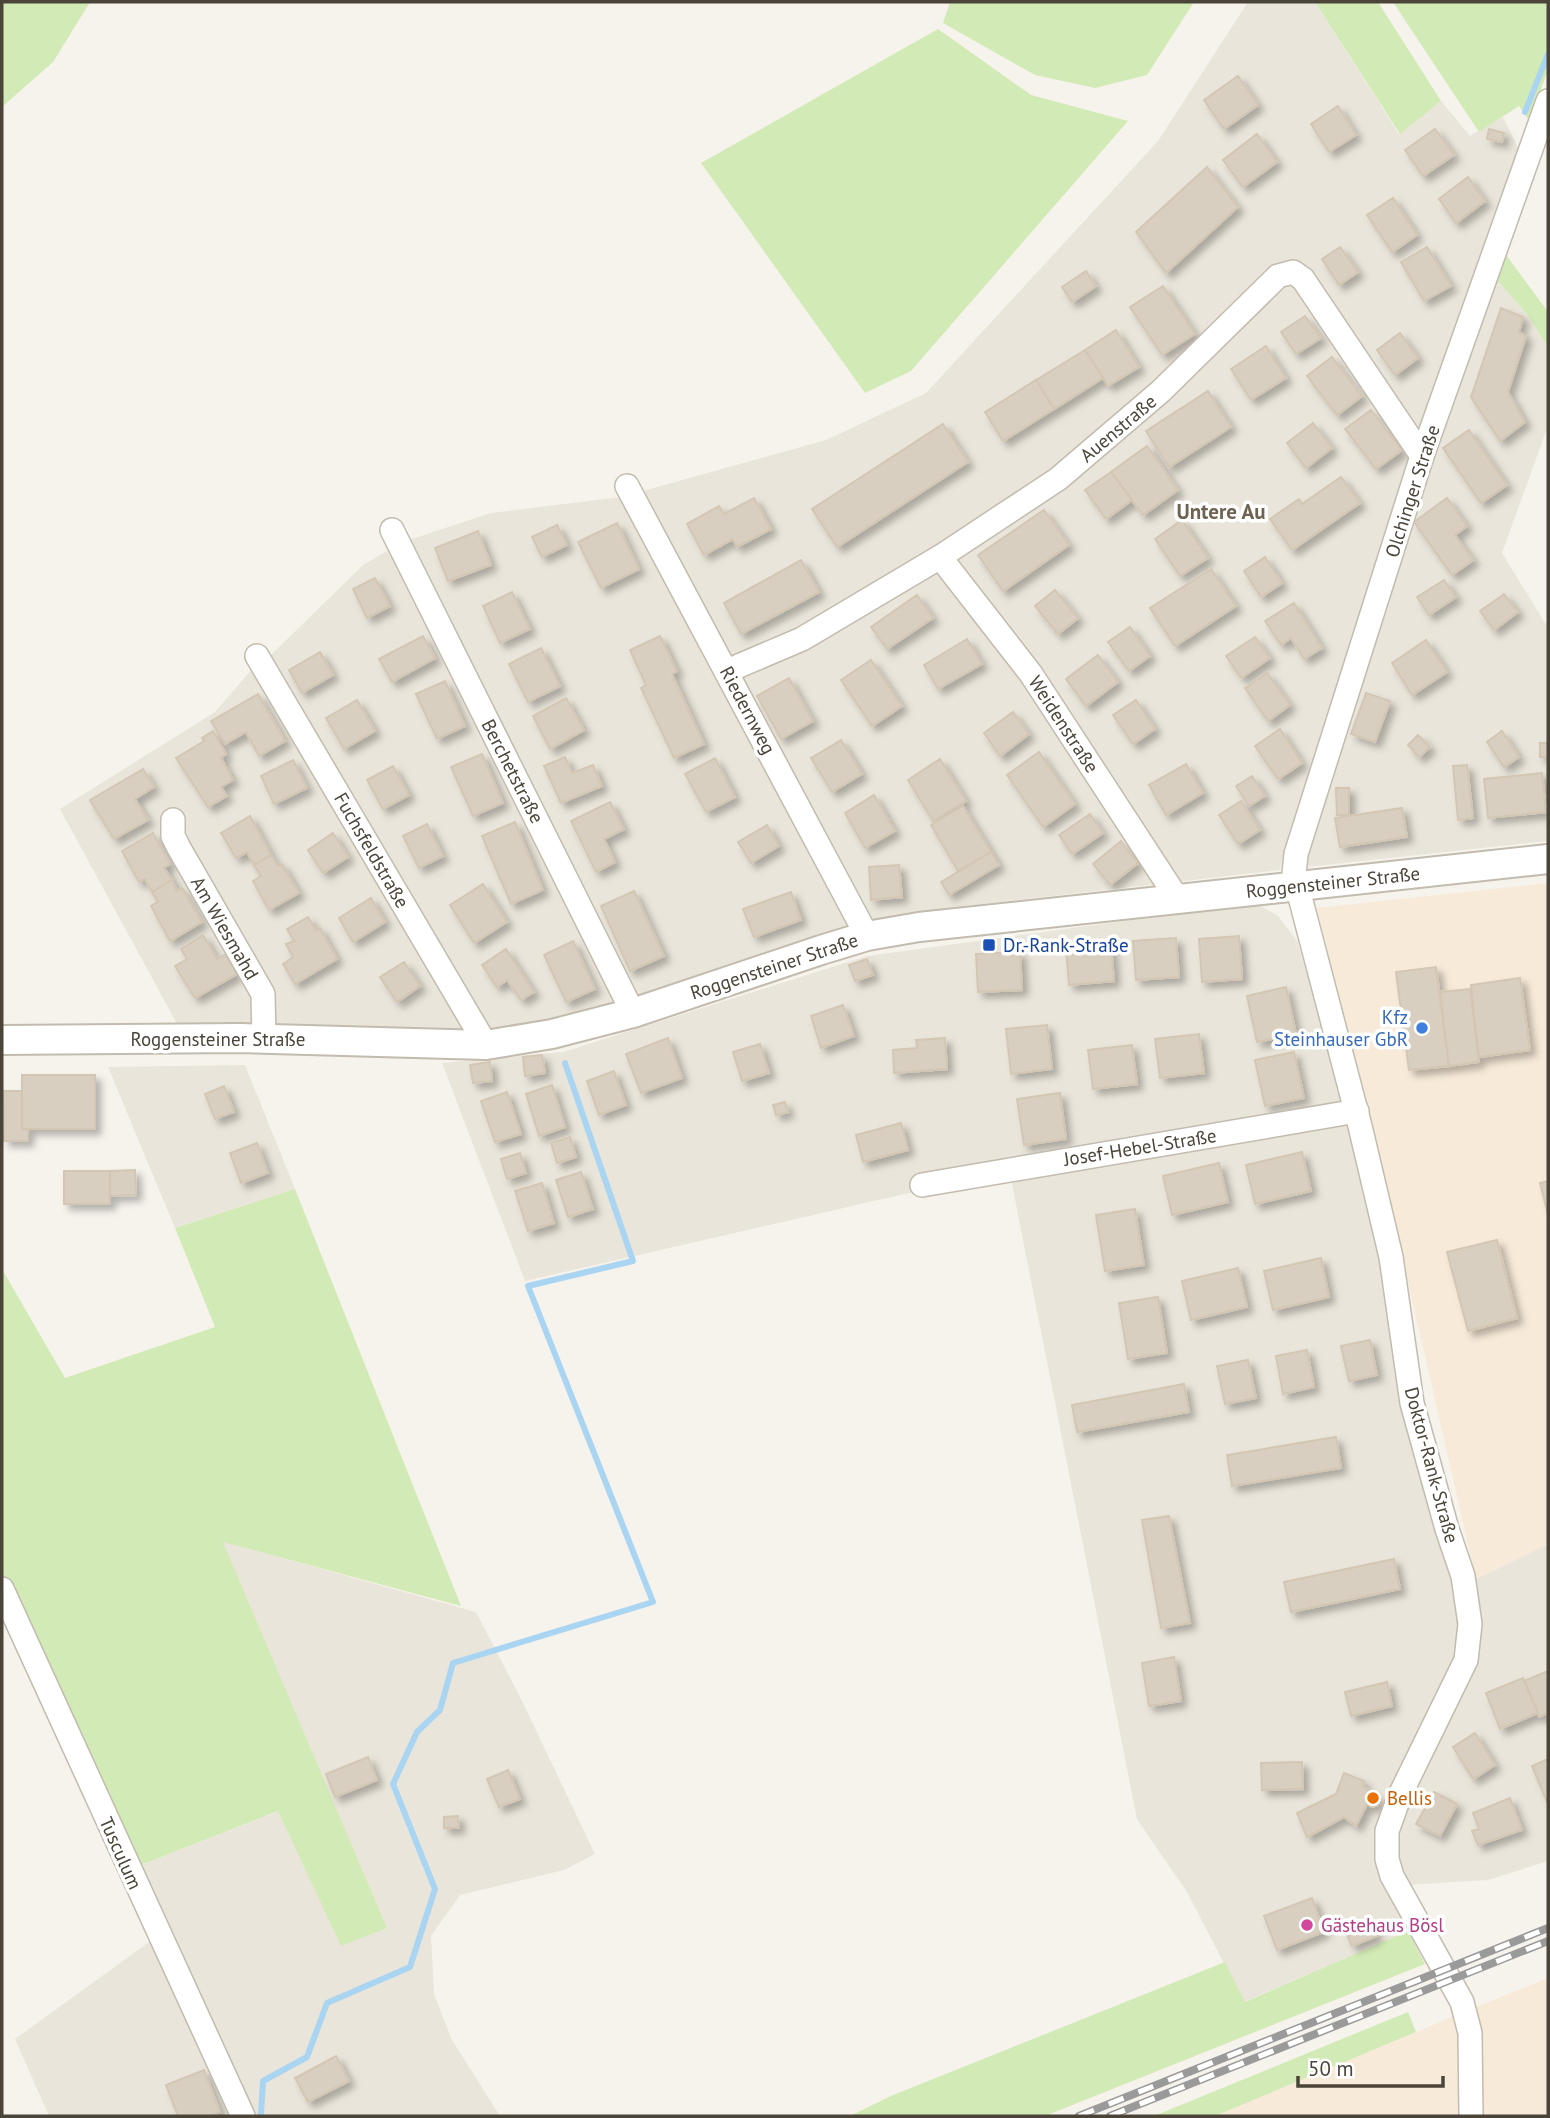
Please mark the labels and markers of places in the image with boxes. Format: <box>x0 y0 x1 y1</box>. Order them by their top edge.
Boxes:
place label: Dr.-Rank-Straße <box>1003 933 1129 957</box>
marker: Dr.-Rank-Straße <box>981 937 997 953</box>
place label: Kfz Steinhauser GbR <box>1274 1005 1408 1051</box>
marker: Kfz Steinhauser GbR <box>1414 1020 1430 1036</box>
place label: Bellis <box>1387 1786 1432 1810</box>
marker: Bellis <box>1365 1790 1381 1806</box>
place label: Gästehaus Bösl <box>1321 1913 1444 1937</box>
marker: Gästehaus Bösl <box>1299 1917 1315 1933</box>

